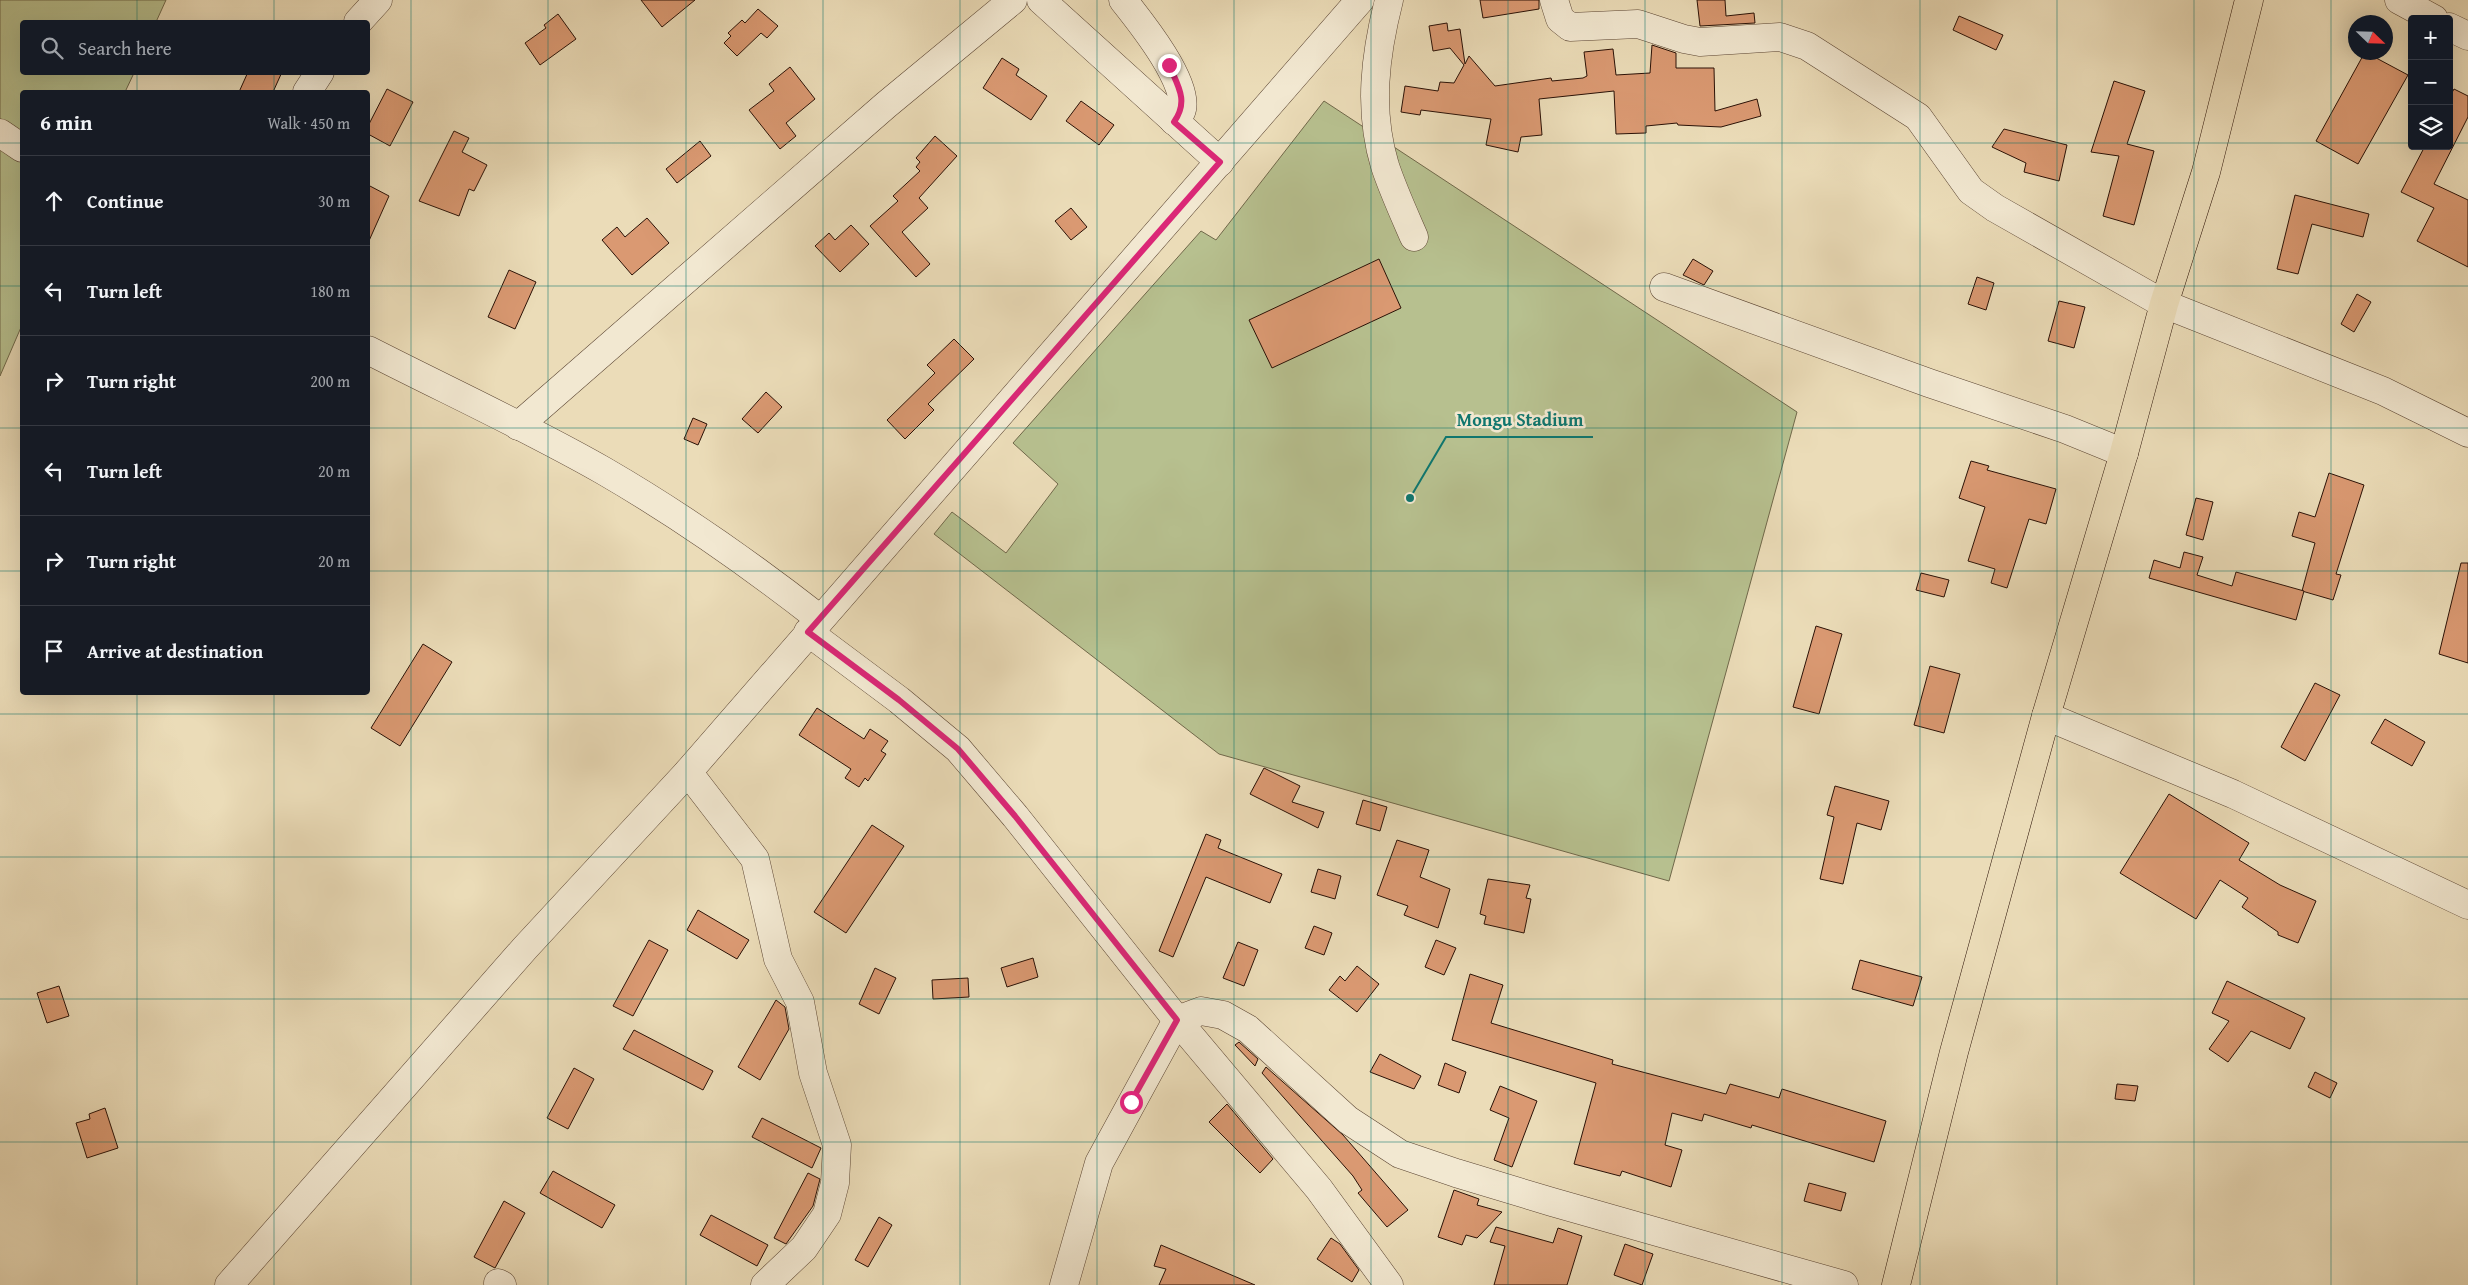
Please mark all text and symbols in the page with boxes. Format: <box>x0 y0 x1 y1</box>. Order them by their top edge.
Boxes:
north arrow <box>2348 15 2393 60</box>
map controls <box>2408 15 2453 150</box>
button: + <box>2408 15 2453 60</box>
search box <box>20 20 370 75</box>
icon: search <box>38 34 66 62</box>
text: Search here <box>78 34 172 62</box>
route end <box>1158 54 1181 77</box>
button: − <box>2408 60 2453 105</box>
button: layers <box>2408 105 2453 150</box>
text: 6 min <box>40 107 92 138</box>
text: Walk · 450 m <box>267 111 350 135</box>
icon: ahead <box>40 187 68 215</box>
text: Continue <box>87 187 164 215</box>
text: 30 m <box>318 189 350 213</box>
icon: left <box>40 277 68 305</box>
text: Turn left <box>87 277 162 305</box>
text: 180 m <box>310 279 350 303</box>
icon: right <box>40 367 68 395</box>
text: Turn right <box>87 367 176 395</box>
text: 200 m <box>310 369 350 393</box>
callout: Mongu Stadium <box>1446 404 1593 437</box>
text: Mongu Stadium <box>1457 406 1584 433</box>
icon: left <box>40 457 68 485</box>
text: Turn left <box>87 457 162 485</box>
text: 20 m <box>318 459 350 483</box>
icon: right <box>40 547 68 575</box>
text: Turn right <box>87 547 176 575</box>
text: 20 m <box>318 549 350 573</box>
icon: arrive <box>40 637 68 665</box>
text: Arrive at destination <box>87 637 263 665</box>
route start <box>1120 1091 1143 1114</box>

